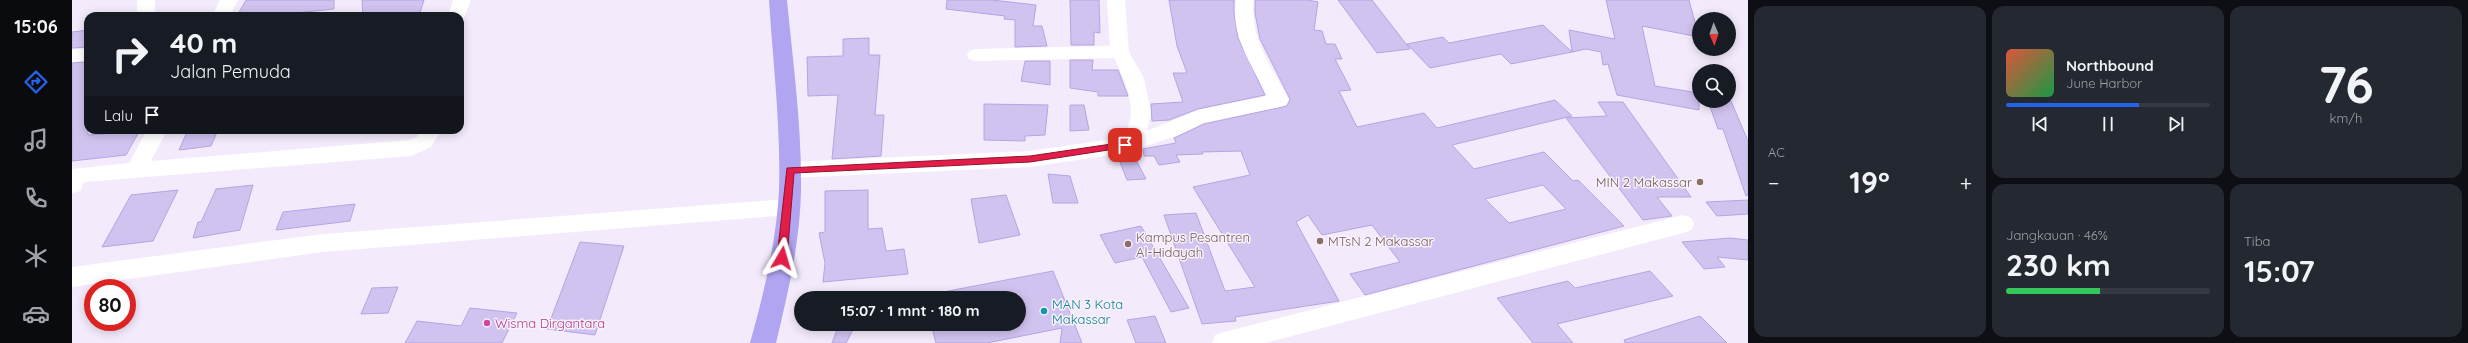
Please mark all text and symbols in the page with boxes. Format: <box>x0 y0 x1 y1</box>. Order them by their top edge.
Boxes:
north arrow <box>1692 12 1736 56</box>
map controls <box>1692 12 1736 108</box>
text: 15:06 <box>14 15 58 38</box>
text: 40 m <box>170 25 237 60</box>
icon: right <box>104 28 156 80</box>
text: 76 <box>2318 51 2374 116</box>
text: Northbound <box>2066 56 2154 75</box>
text: Jalan Pemuda <box>170 60 291 83</box>
button: search <box>1692 64 1736 108</box>
icon: directions <box>22 68 50 96</box>
text: June Harbor <box>2066 75 2142 91</box>
icon: arrive <box>141 104 163 126</box>
text: Lalu <box>104 106 133 125</box>
text: km/h <box>2330 110 2362 126</box>
icon: previous <box>2029 113 2051 135</box>
icon: pause <box>2097 113 2119 135</box>
icon: next <box>2165 113 2187 135</box>
icon: music <box>22 126 50 154</box>
pin <box>1108 128 1142 162</box>
icon: arrive <box>1114 134 1136 156</box>
text: AC <box>1768 144 1785 160</box>
text: 19° <box>1849 163 1890 201</box>
text: − <box>1768 169 1779 197</box>
text: + <box>1960 169 1972 197</box>
place label: MIN 2 Makassar <box>1596 174 1692 190</box>
marker: MIN 2 Makassar <box>1695 177 1705 187</box>
icon: phone <box>22 184 50 212</box>
text: Jangkauan · 46% <box>2006 227 2108 243</box>
place label: Kampus Pesantren Al-Hidayah <box>1136 229 1250 260</box>
place label: MTsN 2 Makassar <box>1328 233 1434 249</box>
text: Tiba <box>2244 233 2270 249</box>
marker: MTsN 2 Makassar <box>1315 236 1325 246</box>
position arrow <box>761 237 803 279</box>
marker: Kampus Pesantren Al-Hidayah <box>1123 239 1133 249</box>
icon: climate <box>22 242 50 270</box>
text: 230 km <box>2006 246 2111 284</box>
text: 15:07 <box>2244 252 2315 290</box>
speed limit sign: 80 <box>84 279 136 331</box>
place label: MAN 3 Kota Makassar <box>1052 296 1123 327</box>
icon: car <box>22 300 50 328</box>
text: 15:07 · 1 mnt · 180 m <box>840 301 980 320</box>
marker: MAN 3 Kota Makassar <box>1039 306 1049 316</box>
place label: Wisma Dirgantara <box>495 315 605 331</box>
marker: Wisma Dirgantara <box>482 318 492 328</box>

